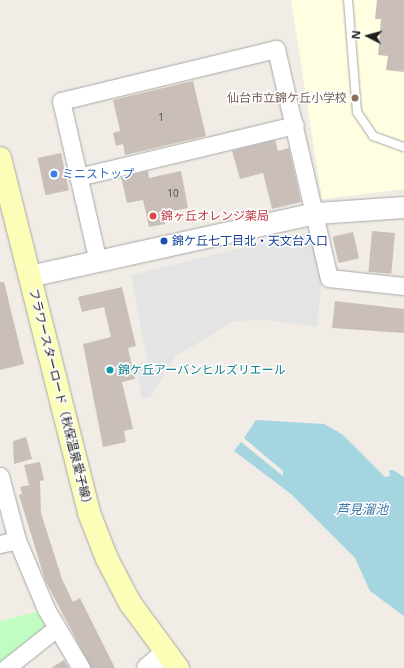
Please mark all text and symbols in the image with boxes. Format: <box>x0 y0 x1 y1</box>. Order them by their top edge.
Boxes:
north arrow <box>348 16 388 56</box>
text: N <box>348 29 363 40</box>
place label: 仙台市立錦ケ丘小学校 <box>227 91 347 105</box>
marker: 仙台市立錦ケ丘小学校 <box>350 93 360 103</box>
house number: 1 <box>158 112 164 124</box>
place label: ミニストップ <box>62 167 134 181</box>
marker: ミニストップ <box>49 169 59 179</box>
house number: 10 <box>167 188 179 200</box>
place label: 錦ヶ丘オレンジ薬局 <box>161 209 269 223</box>
marker: 錦ヶ丘オレンジ薬局 <box>148 211 158 221</box>
place label: 錦ケ丘七丁目北・天文台入口 <box>172 234 328 248</box>
marker: 錦ケ丘七丁目北・天文台入口 <box>159 236 169 246</box>
street label: フラワースターロード（秋保温泉愛子線） <box>26 287 96 511</box>
place label: 錦ケ丘アーバンヒルズリエール <box>118 363 285 377</box>
marker: 錦ケ丘アーバンヒルズリエール <box>105 365 115 375</box>
water label: 芦見溜池 <box>336 501 388 517</box>

